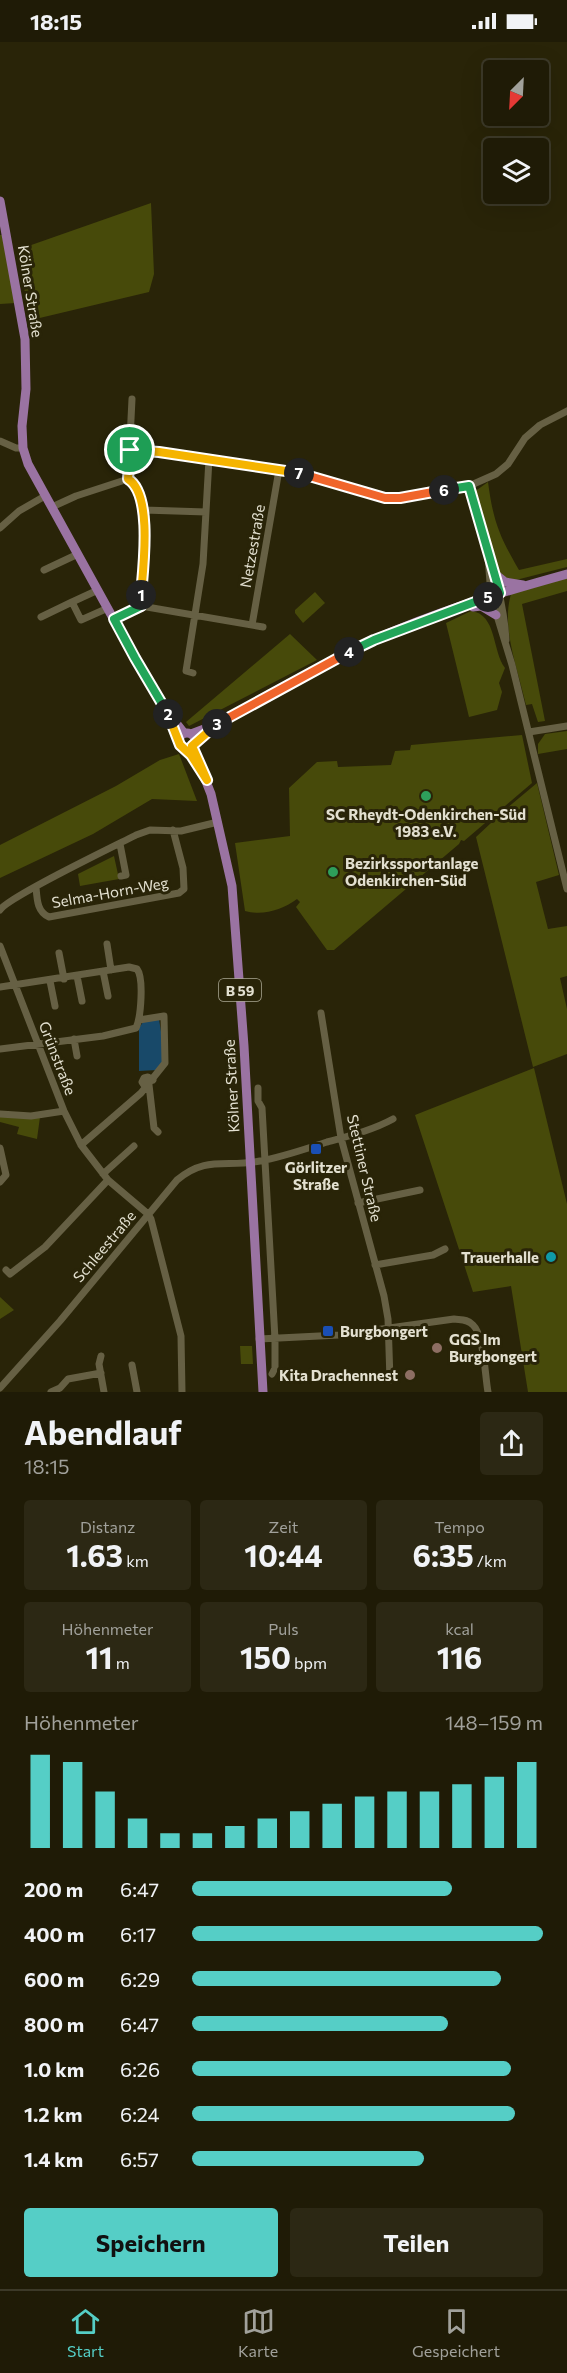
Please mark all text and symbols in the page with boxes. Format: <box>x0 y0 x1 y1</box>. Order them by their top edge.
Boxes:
text: 18:15 <box>30 8 82 35</box>
north arrow <box>483 60 549 126</box>
map controls <box>483 60 549 204</box>
button: layers <box>483 138 549 204</box>
street label: Kölner Straße <box>15 244 47 338</box>
pin <box>104 424 155 475</box>
icon: arrive <box>113 433 146 466</box>
pin: 7 <box>284 458 314 488</box>
text: 7 <box>295 463 303 482</box>
pin: 6 <box>429 475 459 505</box>
text: 6 <box>439 480 449 499</box>
street label: Netzestraße <box>236 503 268 589</box>
pin: 1 <box>126 580 156 610</box>
pin: 5 <box>473 582 503 612</box>
text: 1 <box>137 585 145 604</box>
text: 5 <box>483 587 493 606</box>
pin: 4 <box>334 637 364 667</box>
text: 4 <box>344 642 354 661</box>
pin: 2 <box>153 699 183 729</box>
text: 2 <box>163 704 173 723</box>
pin: 3 <box>202 709 232 739</box>
text: 3 <box>212 714 222 733</box>
marker: SC Rheydt-Odenkirchen-Süd 1983 e.V. <box>419 789 433 803</box>
place label: SC Rheydt-Odenkirchen-Süd 1983 e.V. <box>326 805 526 840</box>
place label: Bezirkssportanlage Odenkirchen-Süd <box>345 854 479 889</box>
marker: Bezirkssportanlage Odenkirchen-Süd <box>326 865 340 879</box>
street label: Selma-Horn-Weg <box>50 873 170 911</box>
road number: B 59 <box>219 979 261 1001</box>
street label: Grünstraße <box>36 1019 80 1098</box>
street label: Kölner Straße <box>220 1039 242 1133</box>
street label: Stettiner Straße <box>344 1113 386 1223</box>
marker: Görlitzer Straße <box>309 1142 323 1156</box>
place label: Görlitzer Straße <box>285 1158 347 1193</box>
street label: Schleestraße <box>69 1206 139 1286</box>
place label: Trauerhalle <box>461 1248 539 1266</box>
marker: Trauerhalle <box>544 1250 558 1264</box>
place label: Burgbongert <box>340 1322 428 1340</box>
marker: Burgbongert <box>321 1324 335 1338</box>
place label: GGS Im Burgbongert <box>449 1330 537 1365</box>
marker: GGS Im Burgbongert <box>430 1341 444 1355</box>
place label: Kita Drachennest <box>279 1366 398 1384</box>
marker: Kita Drachennest <box>403 1368 417 1382</box>
text: Abendlauf <box>24 1411 182 1452</box>
button: share <box>480 1412 543 1475</box>
text: 18:15 <box>24 1454 69 1478</box>
text: Distanz <box>80 1517 135 1536</box>
text: Zeit <box>269 1517 298 1536</box>
text: Tempo <box>434 1517 485 1536</box>
text: 1.63 <box>66 1536 123 1573</box>
text: 10:44 <box>244 1536 323 1573</box>
text: 6:35 <box>412 1536 474 1573</box>
text: km <box>123 1551 149 1570</box>
text: /km <box>474 1551 507 1570</box>
text: Höhenmeter <box>62 1619 153 1638</box>
text: Puls <box>268 1619 299 1638</box>
text: kcal <box>445 1619 474 1638</box>
text: 11 <box>85 1638 113 1675</box>
text: 150 <box>240 1638 291 1675</box>
text: 116 <box>437 1638 482 1675</box>
text: m <box>113 1653 130 1672</box>
text: bpm <box>291 1653 327 1672</box>
text: Höhenmeter <box>24 1710 139 1734</box>
text: 148–159 m <box>445 1710 543 1734</box>
text: 200 m <box>24 1877 83 1901</box>
text: 6:47 <box>120 1877 159 1901</box>
text: 400 m <box>24 1922 84 1946</box>
text: 6:17 <box>120 1922 156 1946</box>
text: 600 m <box>24 1967 84 1991</box>
text: 6:29 <box>120 1967 160 1991</box>
text: 800 m <box>24 2012 84 2036</box>
text: 6:47 <box>120 2012 159 2036</box>
text: 1.0 km <box>24 2057 84 2081</box>
text: 6:26 <box>120 2057 160 2081</box>
text: 1.2 km <box>24 2102 82 2126</box>
text: 6:24 <box>120 2102 160 2126</box>
text: 1.4 km <box>24 2147 83 2171</box>
text: 6:57 <box>120 2147 159 2171</box>
button: Speichern <box>24 2208 278 2277</box>
button: Teilen <box>290 2208 543 2277</box>
tab: Start <box>67 2305 104 2360</box>
tab: Karte <box>238 2305 278 2360</box>
tab: Gespeichert <box>412 2305 500 2360</box>

